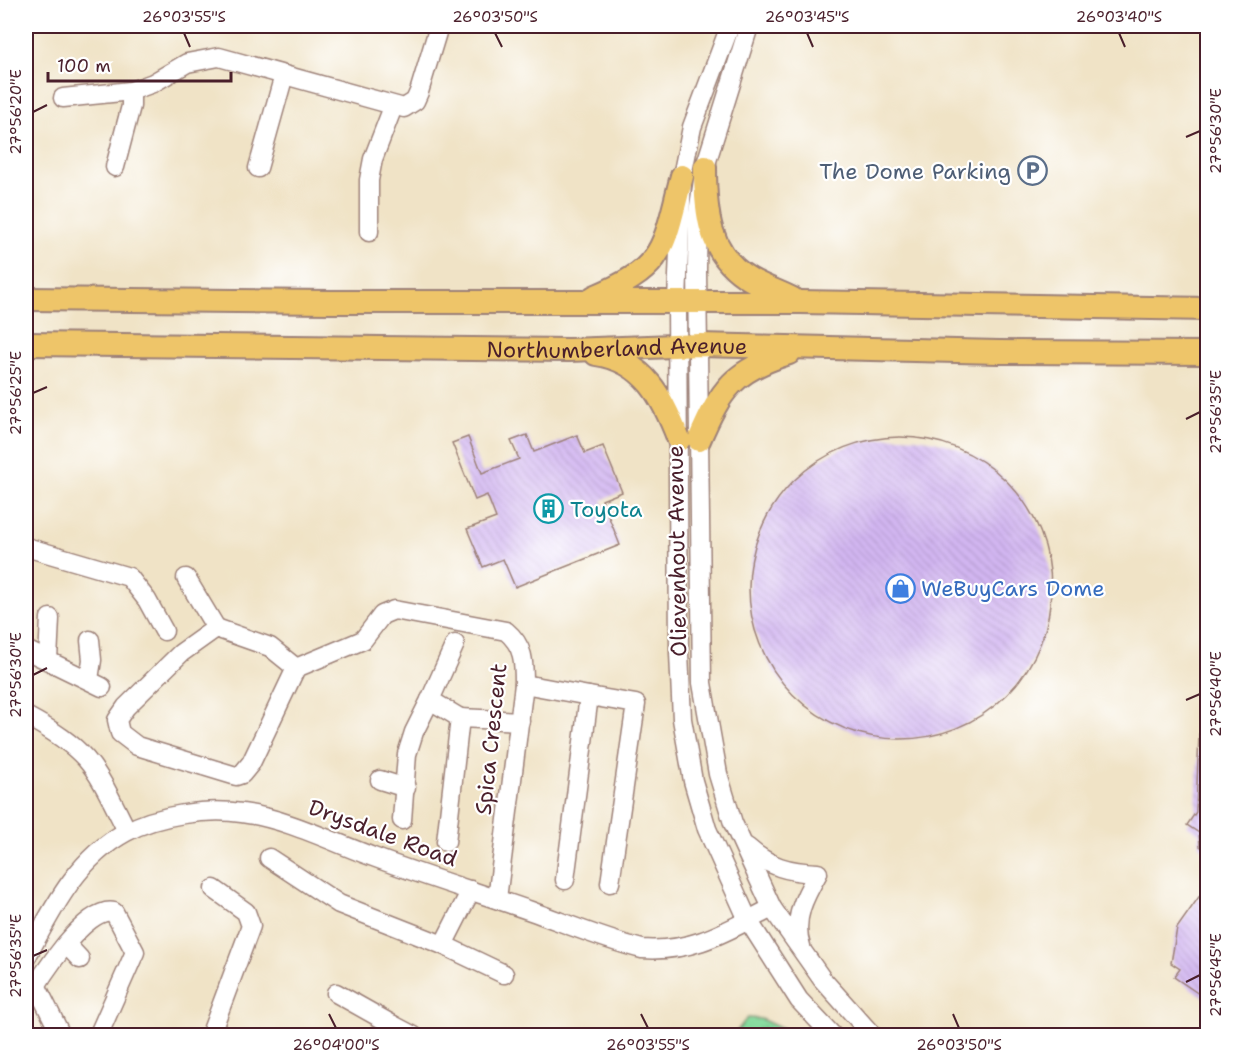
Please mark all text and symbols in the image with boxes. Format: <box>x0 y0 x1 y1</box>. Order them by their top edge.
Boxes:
text: 26°03'55"S <box>142 7 226 27</box>
text: 26°03'50"S <box>452 7 538 27</box>
text: 26°03'45"S <box>765 7 849 27</box>
text: 26°03'40"S <box>1076 7 1162 27</box>
scale bar <box>48 45 231 83</box>
text: 100 m <box>57 54 111 78</box>
text: 27°56'20"E <box>6 69 26 155</box>
text: 27°56'30"E <box>1206 88 1226 174</box>
parking icon: The Dome Parking <box>1016 155 1048 187</box>
place label: The Dome Parking <box>819 157 1011 186</box>
street label: Northumberland Avenue <box>486 330 748 365</box>
text: 27°56'25"E <box>6 351 26 435</box>
text: 27°56'35"E <box>1206 370 1226 454</box>
street label: Olievenhout Avenue <box>661 445 693 657</box>
building icon: Toyota <box>533 493 565 525</box>
place label: Toyota <box>570 495 643 524</box>
shop icon: WeBuyCars Dome <box>884 572 916 604</box>
place label: WeBuyCars Dome <box>921 574 1105 603</box>
text: 27°56'30"E <box>6 632 26 718</box>
text: 27°56'40"E <box>1206 651 1226 737</box>
street label: Spica Crescent <box>469 662 513 816</box>
street label: Drysdale Road <box>305 793 461 873</box>
text: 27°56'35"E <box>6 914 26 998</box>
text: 27°56'45"E <box>1206 933 1226 1017</box>
text: 26°04'00"S <box>293 1035 379 1055</box>
text: 26°03'55"S <box>606 1035 690 1055</box>
text: 26°03'50"S <box>916 1035 1002 1055</box>

